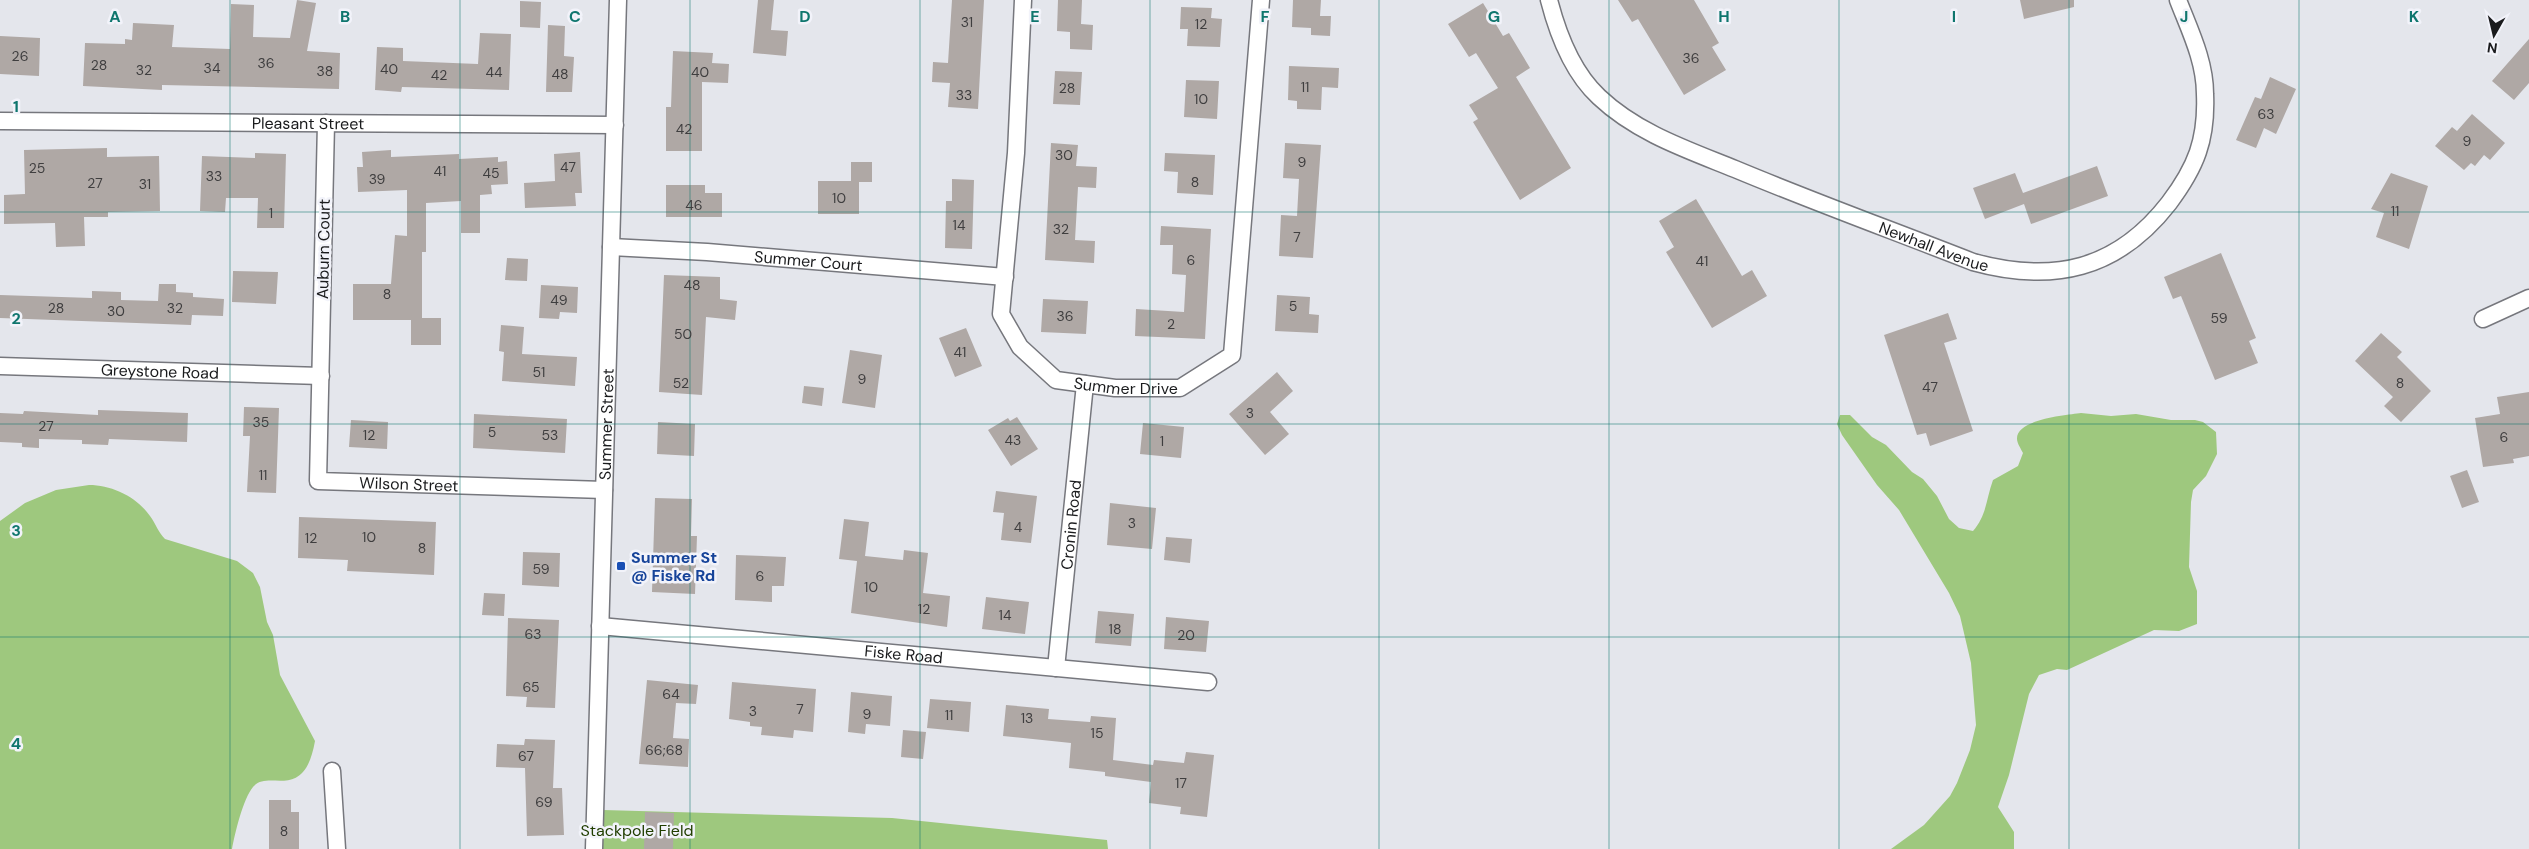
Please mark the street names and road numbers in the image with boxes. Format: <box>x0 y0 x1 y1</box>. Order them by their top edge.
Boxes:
street label: Pleasant Street <box>252 113 364 134</box>
street label: Auburn Court <box>312 199 335 299</box>
street label: Newhall Avenue <box>1876 217 1991 277</box>
street label: Summer Court <box>753 246 863 276</box>
street label: Greystone Road <box>101 359 219 384</box>
street label: Summer Street <box>594 368 619 480</box>
street label: Summer Drive <box>1072 373 1178 400</box>
street label: Wilson Street <box>359 472 459 496</box>
street label: Cronin Road <box>1056 479 1086 571</box>
street label: Fiske Road <box>864 640 944 669</box>

